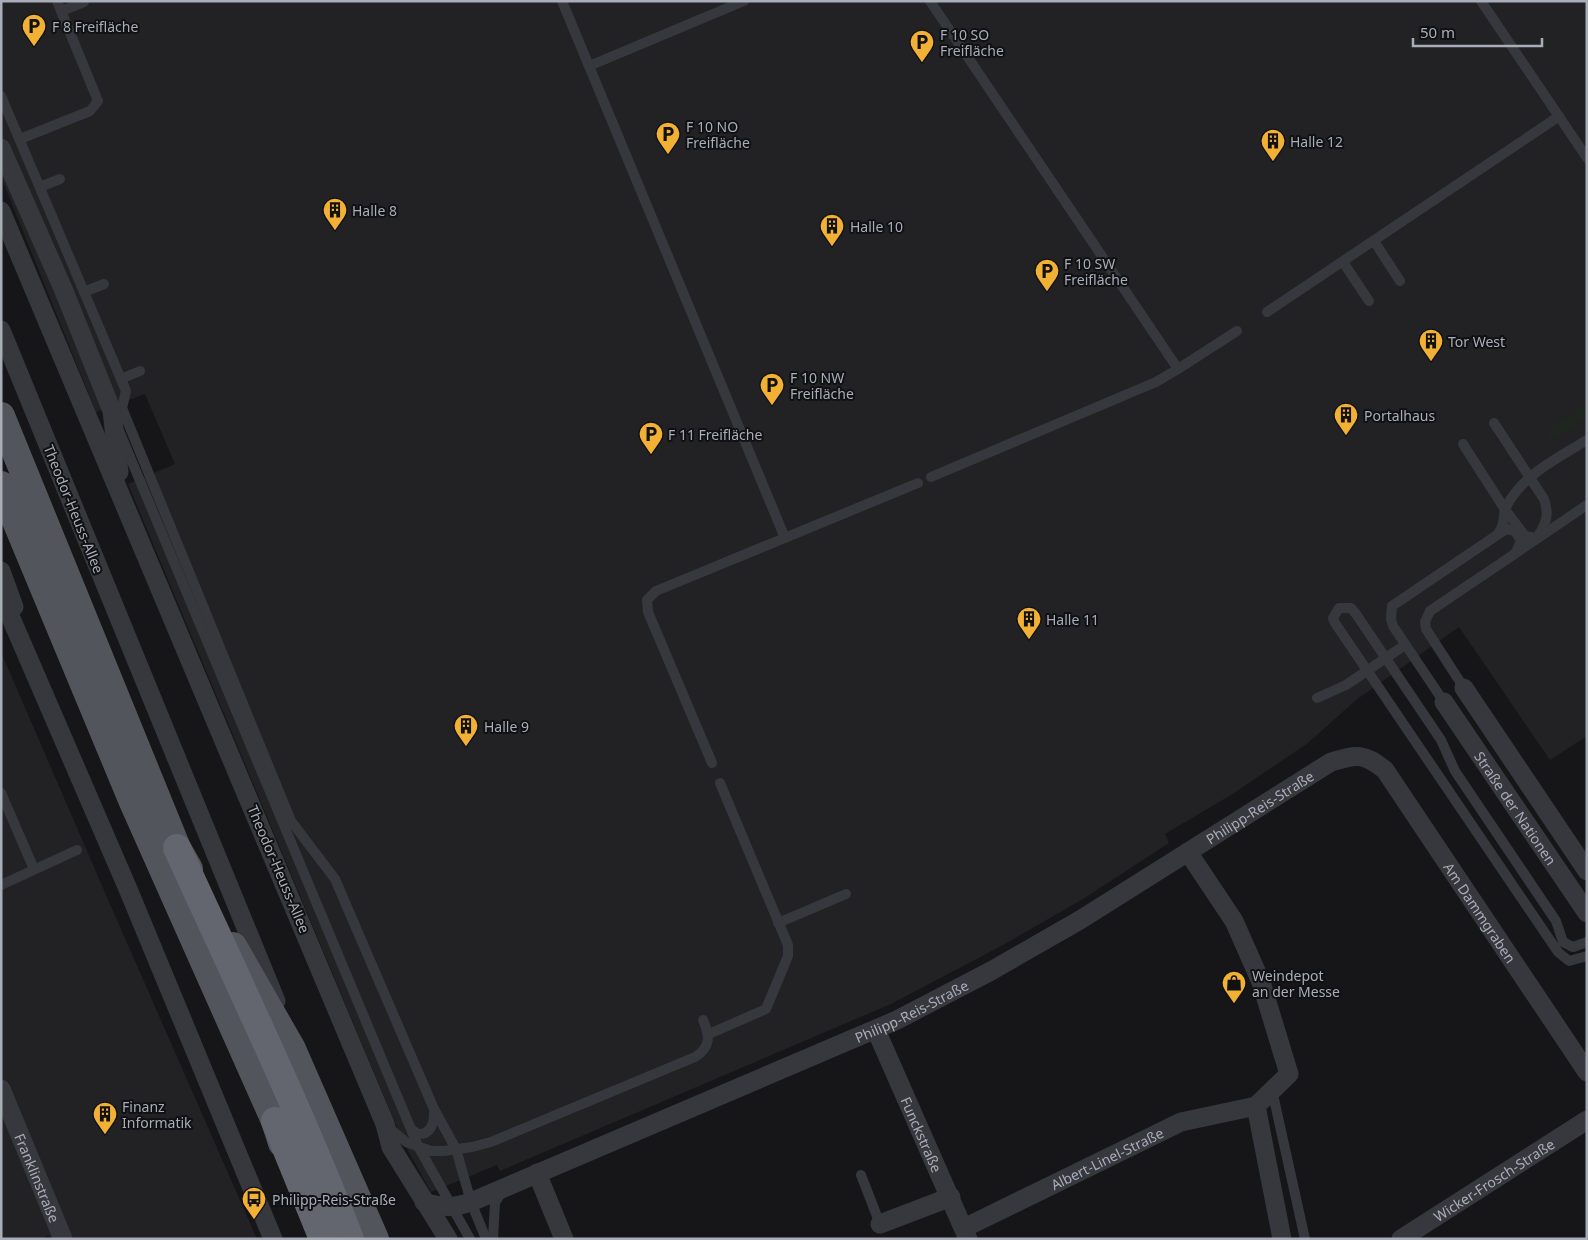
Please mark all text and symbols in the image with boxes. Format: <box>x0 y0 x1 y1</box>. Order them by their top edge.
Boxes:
parking icon: F 8 Freifläche <box>21 13 47 47</box>
scale bar <box>1413 15 1542 47</box>
place label: F 8 Freifläche <box>52 17 138 36</box>
text: 50 m <box>1420 22 1455 42</box>
place label: F 10 SO Freifläche <box>940 25 1004 60</box>
parking icon: F 10 SO Freifläche <box>909 29 935 63</box>
place label: F 10 NO Freifläche <box>686 117 750 152</box>
parking icon: F 10 NO Freifläche <box>655 121 681 155</box>
building icon: Halle 12 <box>1260 128 1286 162</box>
place label: Halle 12 <box>1290 132 1343 151</box>
building icon: Halle 8 <box>322 197 348 231</box>
place label: Halle 8 <box>352 201 397 220</box>
building icon: Halle 10 <box>819 213 845 247</box>
place label: Halle 10 <box>850 217 903 236</box>
place label: F 10 SW Freifläche <box>1064 254 1128 289</box>
parking icon: F 10 SW Freifläche <box>1034 258 1060 292</box>
building icon: Tor West <box>1418 328 1444 362</box>
place label: Tor West <box>1448 332 1505 351</box>
place label: F 10 NW Freifläche <box>790 368 854 403</box>
parking icon: F 10 NW Freifläche <box>759 372 785 406</box>
building icon: Portalhaus <box>1333 402 1359 436</box>
place label: Portalhaus <box>1364 406 1435 425</box>
parking icon: F 11 Freifläche <box>638 421 664 455</box>
place label: F 11 Freifläche <box>668 425 762 444</box>
street label: Theodor-Heuss-Allee <box>40 442 109 576</box>
building icon: Halle 11 <box>1016 606 1042 640</box>
place label: Halle 11 <box>1046 610 1099 629</box>
building icon: Halle 9 <box>453 713 479 747</box>
place label: Halle 9 <box>484 717 529 736</box>
street label: Straße der Nationen <box>1471 747 1561 868</box>
street label: Philipp-Reis-Straße <box>1202 766 1317 848</box>
street label: Theodor-Heuss-Allee <box>243 802 315 936</box>
street label: Am Dammgraben <box>1440 858 1521 966</box>
place label: Weindepot an der Messe <box>1252 966 1340 1001</box>
shop icon: Weindepot an der Messe <box>1221 970 1247 1004</box>
street label: Philipp-Reis-Straße <box>852 975 971 1047</box>
street label: Funckstraße <box>897 1094 947 1175</box>
place label: Finanz Informatik <box>122 1097 192 1132</box>
building icon: Finanz Informatik <box>92 1101 118 1135</box>
street label: Albert-Linel-Straße <box>1047 1123 1166 1194</box>
street label: Franklinstraße <box>11 1130 65 1225</box>
street label: Wicker-Frosch-Straße <box>1430 1134 1558 1225</box>
bus stop icon: Philipp-Reis-Straße <box>241 1186 267 1220</box>
place label: Philipp-Reis-Straße <box>272 1190 396 1209</box>

